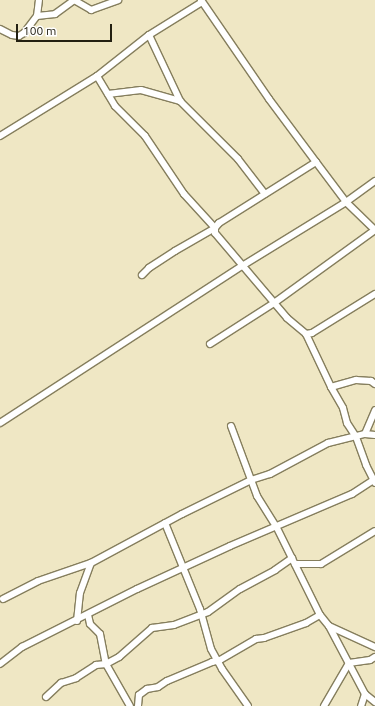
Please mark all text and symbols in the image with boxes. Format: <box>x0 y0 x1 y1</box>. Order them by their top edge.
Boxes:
scale bar <box>18 16 114 42</box>
text: 100 m <box>23 24 56 37</box>

